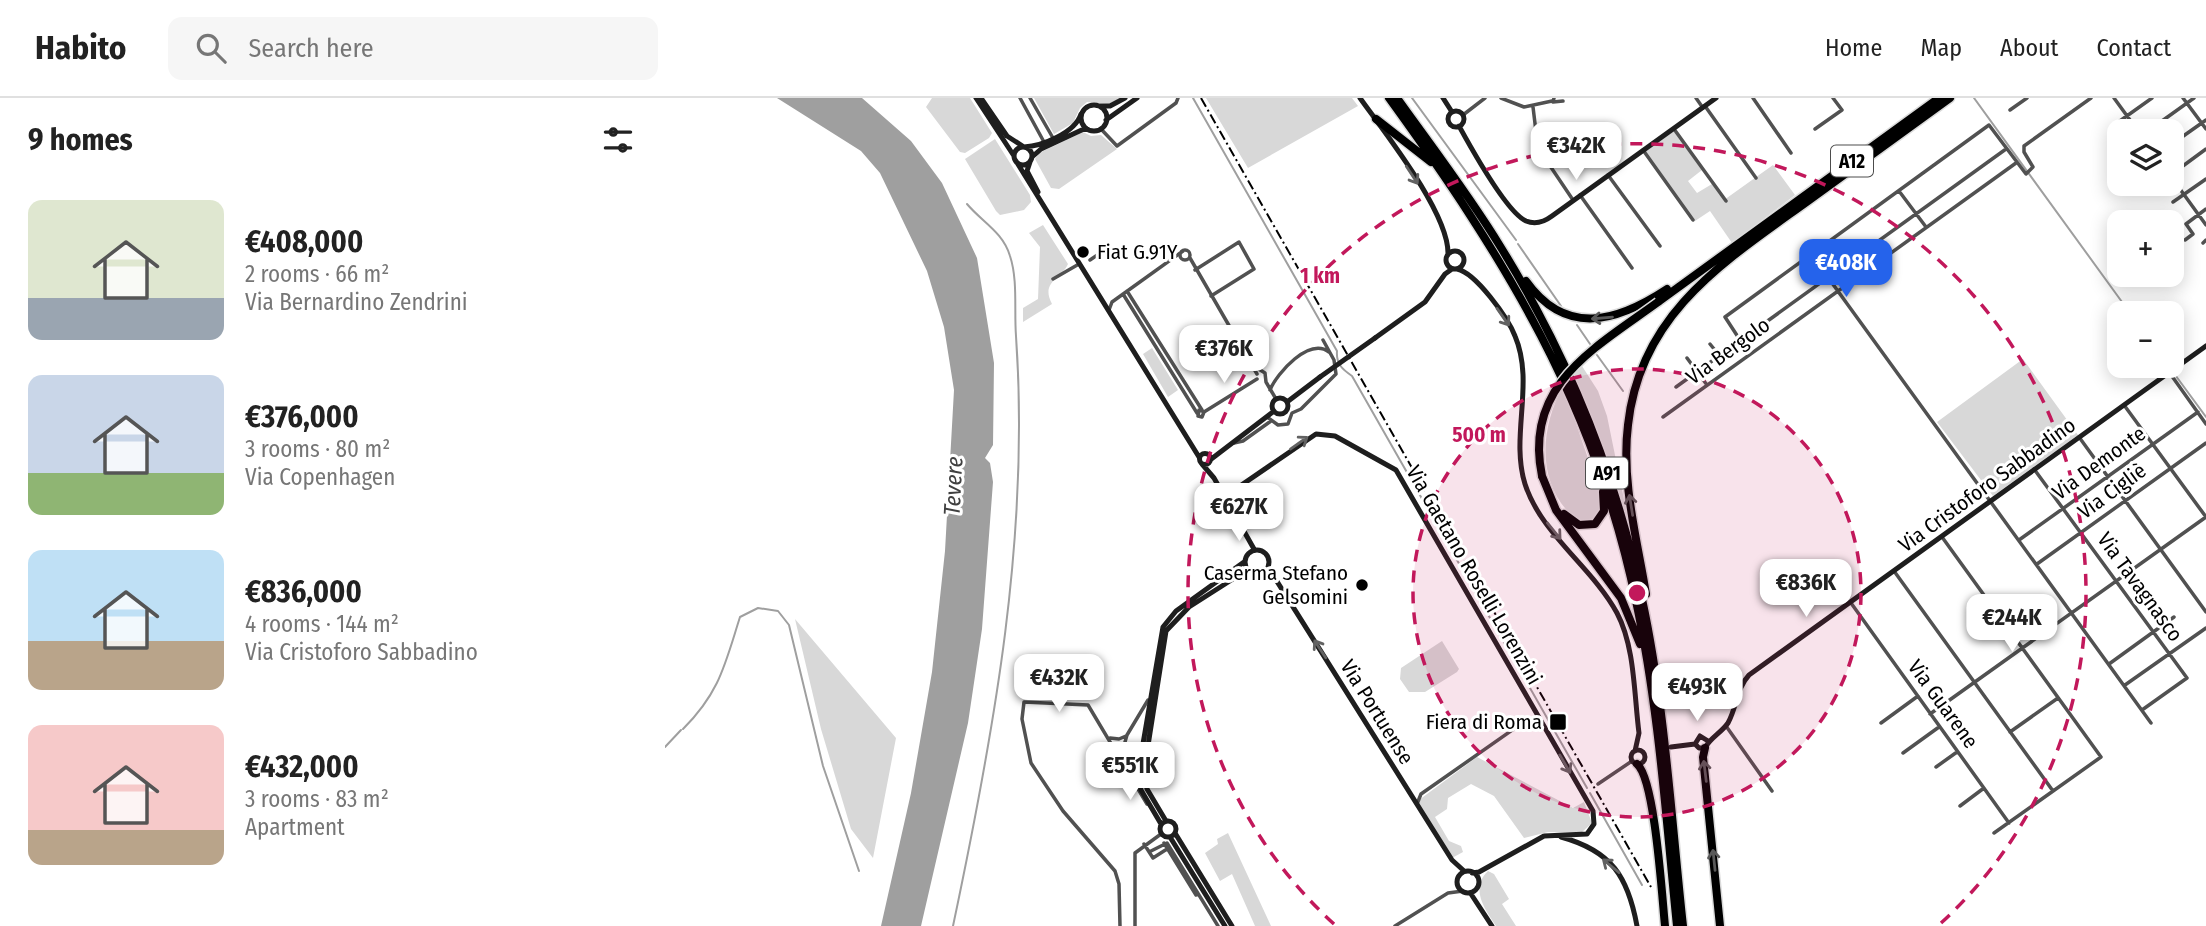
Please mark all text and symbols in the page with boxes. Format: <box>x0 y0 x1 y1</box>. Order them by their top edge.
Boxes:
search box <box>168 17 658 80</box>
text: Habito <box>35 28 126 68</box>
icon: search <box>192 29 230 67</box>
text: Search here <box>248 33 374 64</box>
text: Home <box>1825 34 1882 62</box>
text: Map <box>1920 34 1962 62</box>
text: About <box>2000 34 2058 62</box>
text: Contact <box>2096 34 2171 62</box>
map controls <box>2107 119 2184 378</box>
button: layers <box>2107 119 2184 196</box>
icon: filters <box>599 121 637 159</box>
text: 9 homes <box>28 122 133 158</box>
pin: €342K <box>1527 122 1625 182</box>
text: €342K <box>1547 131 1605 159</box>
road number: A12 <box>1831 146 1873 176</box>
one-way arrow <box>1405 164 1419 184</box>
button: + <box>2107 210 2184 287</box>
text: €408,000 <box>245 224 363 260</box>
icon: home <box>84 228 168 312</box>
place label: Fiat G.91Y <box>1097 239 1178 265</box>
pin: €408K <box>1797 240 1895 299</box>
marker: Fiat G.91Y <box>1075 244 1091 260</box>
text: €408K <box>1815 248 1877 276</box>
text: 2 rooms · 66 m² <box>245 260 389 288</box>
text: 1 km <box>1300 263 1340 289</box>
text: Via Bernardino Zendrini <box>245 288 468 316</box>
button: − <box>2107 301 2184 378</box>
one-way arrow <box>1496 307 1510 326</box>
one-way arrow <box>1591 312 1614 325</box>
street label: Via Bergolo <box>1681 312 1775 390</box>
pin: €376K <box>1175 326 1273 385</box>
text: €376K <box>1195 334 1253 362</box>
text: €376,000 <box>245 399 359 435</box>
icon: home <box>84 403 168 487</box>
street label: Via Cristoforo Sabbadino <box>1893 412 2081 558</box>
street label: Via Demonte <box>2047 420 2151 506</box>
text: 500 m <box>1452 422 1506 448</box>
text: 3 rooms · 80 m² <box>245 435 390 463</box>
one-way arrow <box>1289 436 1308 450</box>
water label: Tevere <box>937 455 969 516</box>
street label: Via Cigliè <box>2073 457 2151 525</box>
road number: A91 <box>1586 458 1628 488</box>
street label: Via Gaetano Roselli Lorenzini <box>1401 461 1547 689</box>
text: Via Copenhagen <box>245 463 395 491</box>
pin: €627K <box>1190 484 1288 543</box>
text: €627K <box>1210 492 1268 520</box>
one-way arrow <box>1624 494 1637 517</box>
one-way arrow <box>1547 522 1562 540</box>
street label: Via Tavagnasco <box>2092 527 2188 647</box>
place label: Caserma Stefano Gelsomini <box>1204 560 1348 610</box>
pin: €836K <box>1757 560 1855 619</box>
text: €836K <box>1776 568 1836 596</box>
text: €836,000 <box>245 574 362 610</box>
marker: Caserma Stefano Gelsomini <box>1354 577 1370 593</box>
icon: home <box>84 578 168 662</box>
centre of rings <box>1625 581 1649 605</box>
pin: €244K <box>1963 594 2061 654</box>
text: €244K <box>1982 603 2042 631</box>
text: 4 rooms · 144 m² <box>245 610 399 638</box>
text: Via Cristoforo Sabbadino <box>245 638 478 666</box>
one-way arrow <box>1312 639 1326 659</box>
pin: €432K <box>1010 654 1108 714</box>
street label: Via Portuense <box>1335 655 1419 769</box>
street label: Via Guarene <box>1902 655 1984 753</box>
text: €432K <box>1030 663 1088 691</box>
pin: €493K <box>1648 664 1746 723</box>
text: €493K <box>1668 672 1726 700</box>
place label: Fiera di Roma <box>1426 709 1542 735</box>
marker: Fiera di Roma <box>1548 712 1568 732</box>
pin: €551K <box>1081 742 1179 802</box>
text: €432,000 <box>245 749 359 785</box>
text: €551K <box>1102 751 1158 779</box>
icon: home <box>84 753 168 837</box>
one-way arrow <box>1558 753 1572 773</box>
one-way arrow <box>1698 760 1711 782</box>
text: 3 rooms · 83 m² <box>245 785 389 813</box>
text: Apartment <box>245 813 345 841</box>
one-way arrow <box>1707 849 1720 872</box>
one-way arrow <box>1602 858 1621 873</box>

